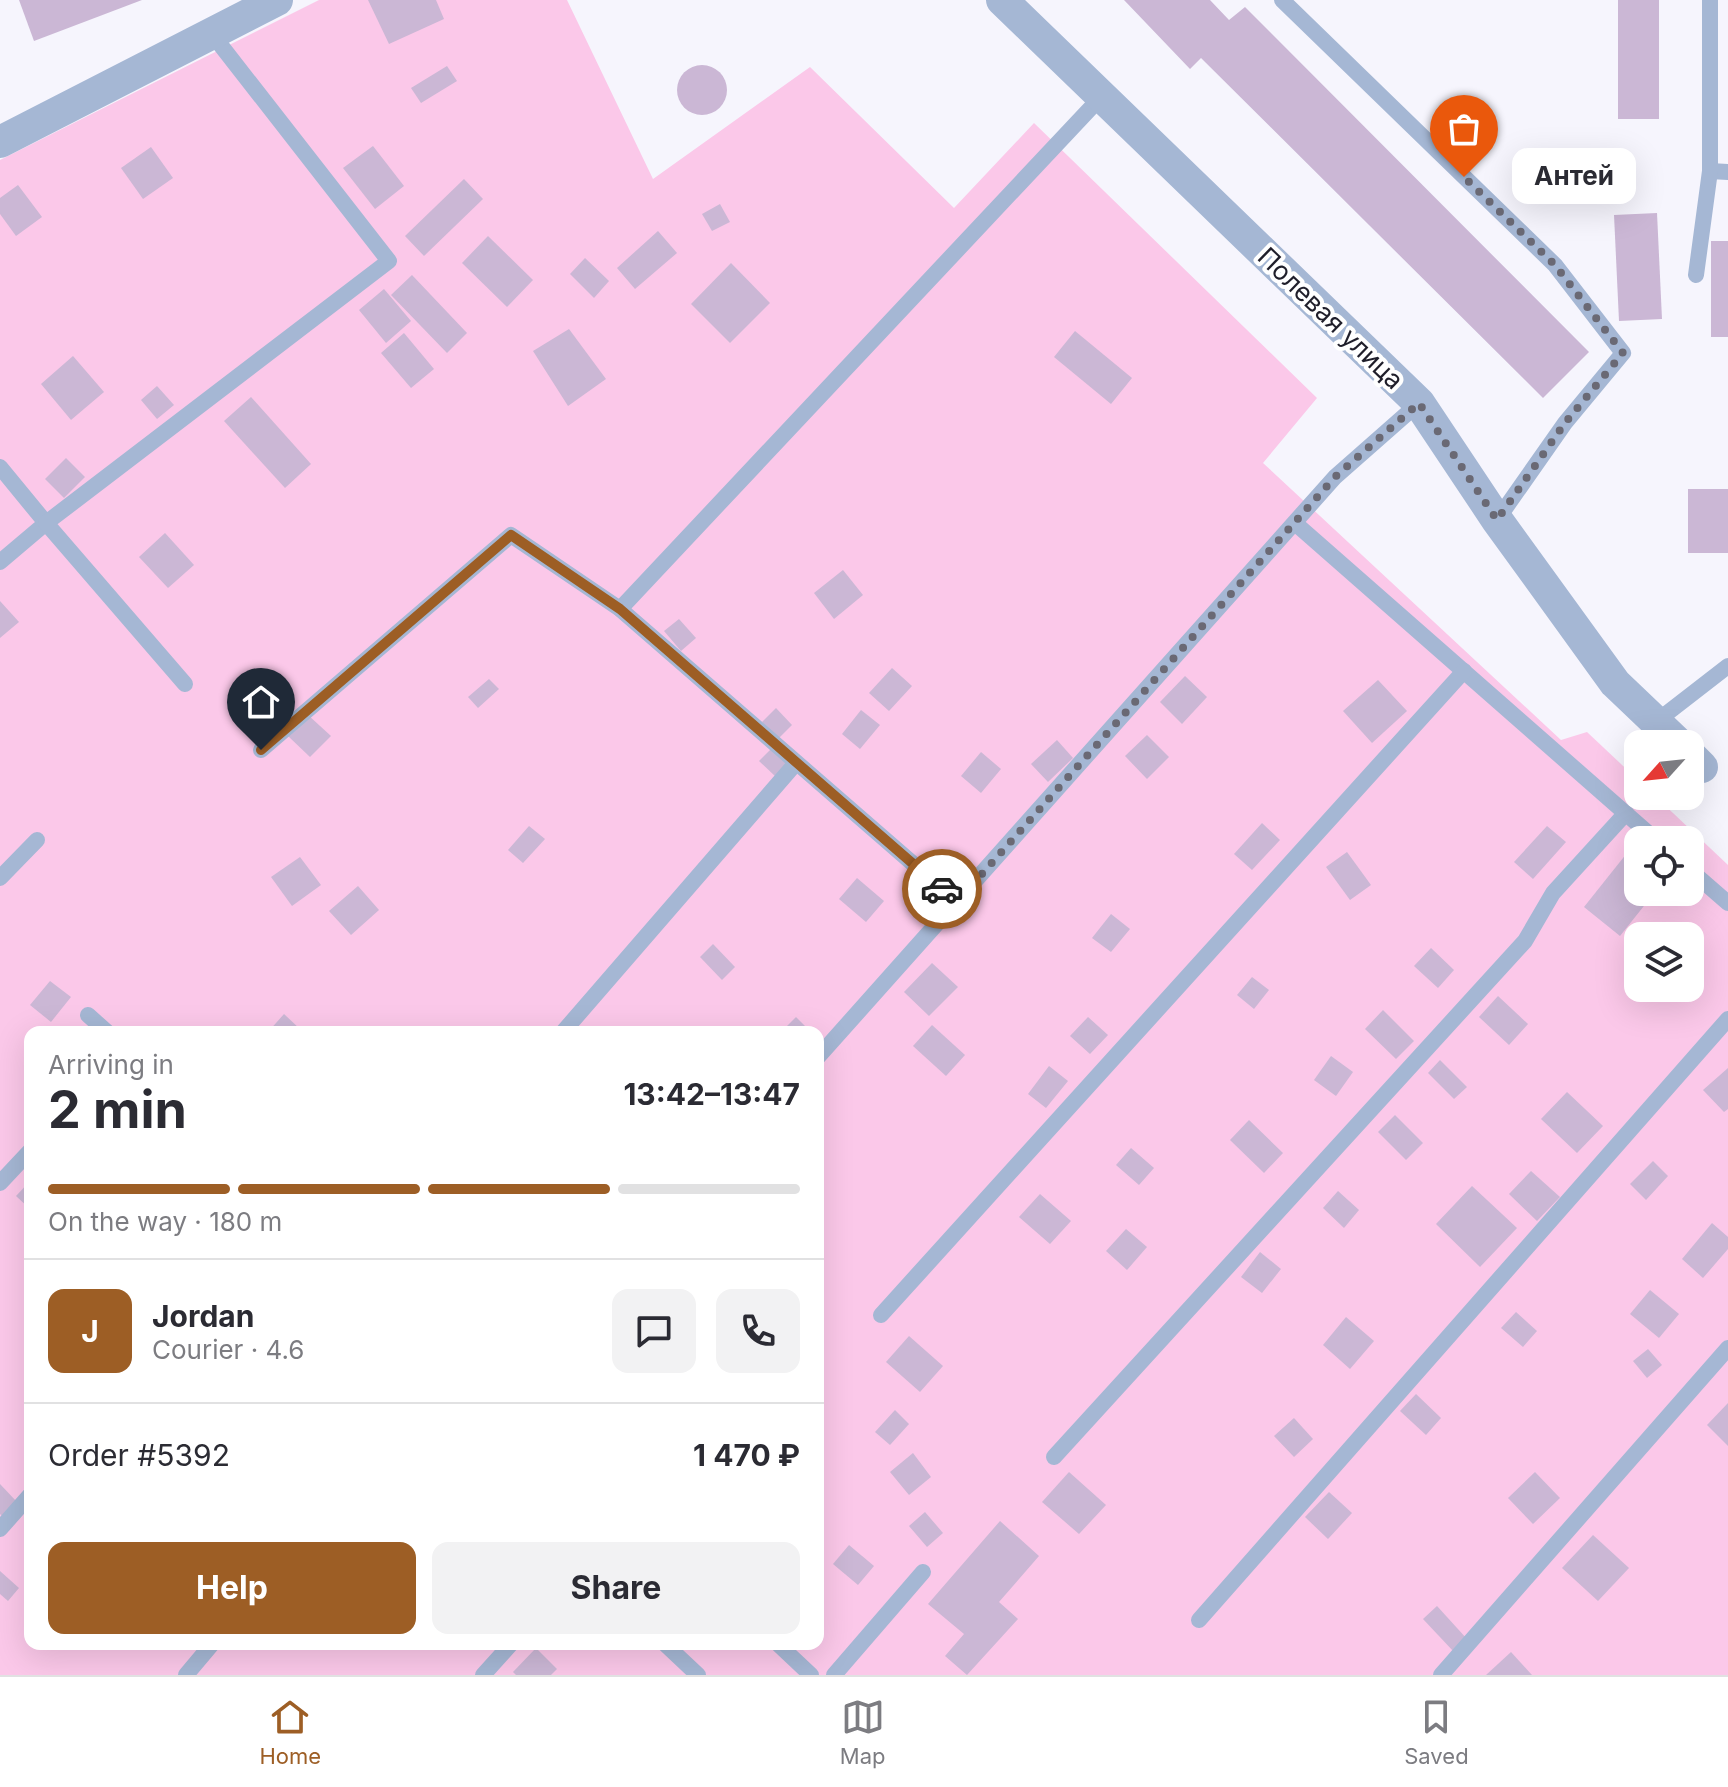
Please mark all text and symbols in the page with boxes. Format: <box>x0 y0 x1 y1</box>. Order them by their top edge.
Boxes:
pin <box>1430 95 1498 177</box>
icon: bag <box>1442 107 1486 151</box>
callout: Антей <box>1512 149 1636 205</box>
text: Антей <box>1534 160 1614 191</box>
street label: Полевая улица <box>1252 241 1410 395</box>
pin <box>227 668 295 750</box>
icon: home <box>239 680 283 724</box>
north arrow <box>1624 730 1704 810</box>
map controls <box>1624 730 1704 1002</box>
button: locate <box>1624 826 1704 906</box>
courier <box>902 849 982 929</box>
icon: car <box>920 867 964 911</box>
button: layers <box>1624 922 1704 1002</box>
text: Arriving in <box>48 1049 174 1080</box>
text: 13:42–13:47 <box>623 1076 800 1112</box>
text: 2 min <box>48 1078 187 1141</box>
text: On the way · 180 m <box>48 1206 282 1237</box>
button: chat <box>612 1289 696 1373</box>
button: phone <box>716 1289 800 1373</box>
text: Jordan <box>152 1298 254 1334</box>
text: J <box>81 1313 99 1349</box>
text: Courier · 4.6 <box>152 1334 304 1365</box>
text: Order #5392 <box>48 1437 230 1473</box>
text: 1 470 ₽ <box>693 1437 800 1473</box>
button: Help <box>48 1542 416 1634</box>
button: Share <box>432 1542 800 1634</box>
tab: Home <box>259 1695 321 1769</box>
tab: Map <box>840 1695 885 1769</box>
tab: Saved <box>1404 1695 1469 1769</box>

